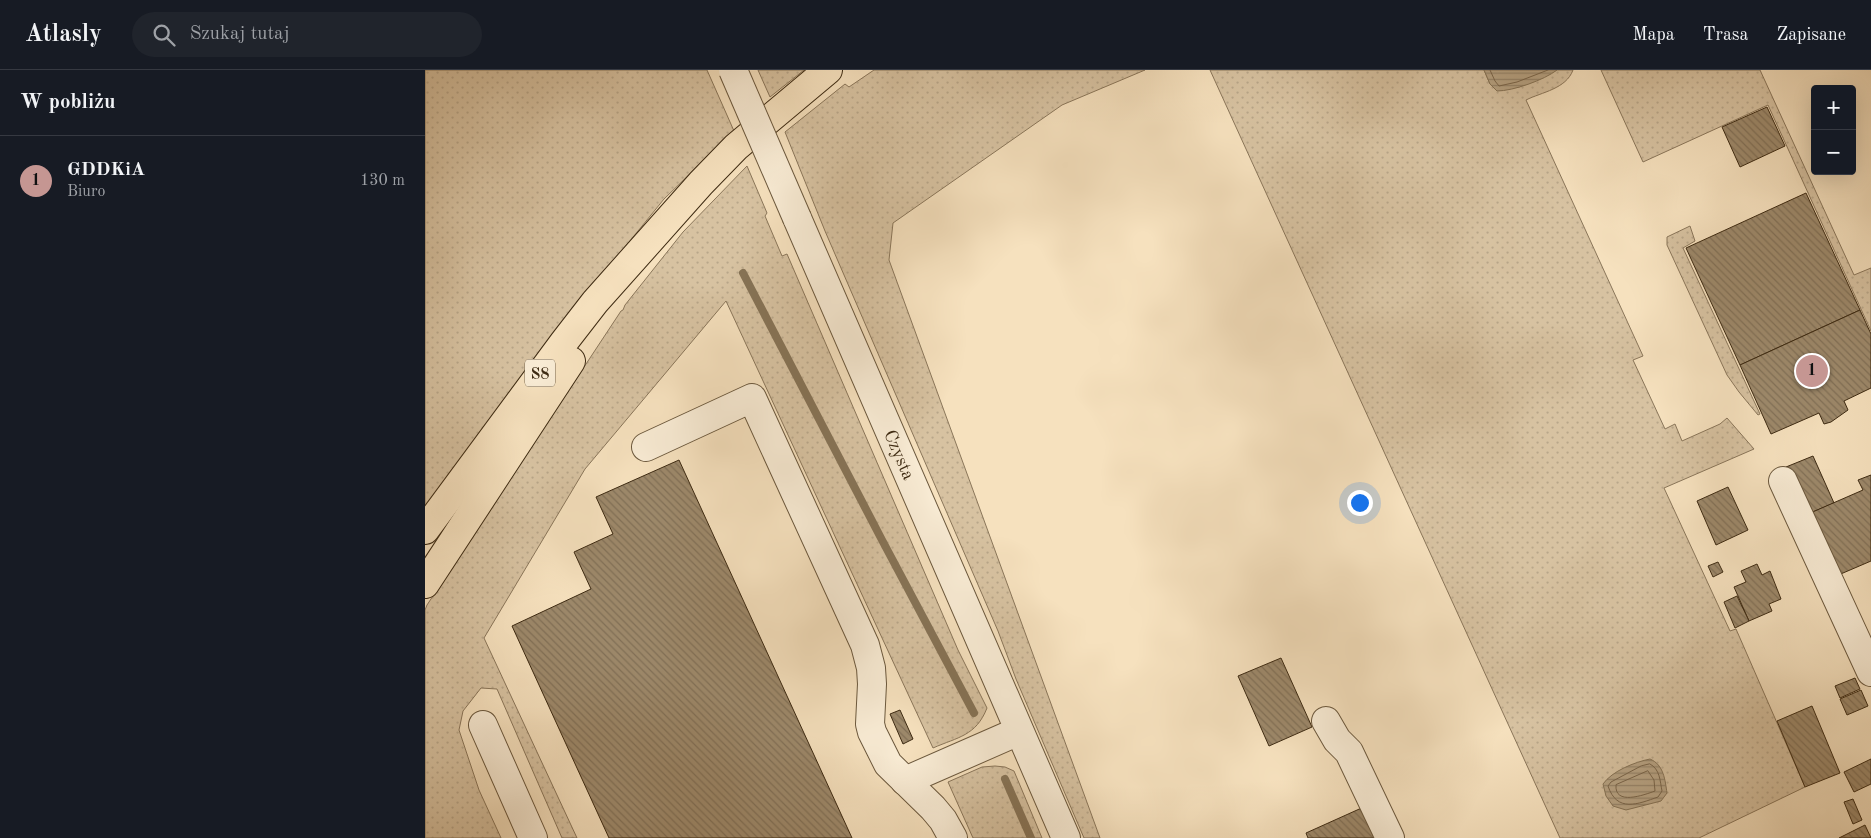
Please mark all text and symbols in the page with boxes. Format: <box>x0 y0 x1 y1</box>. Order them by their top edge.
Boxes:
search box <box>132 12 482 57</box>
icon: search <box>150 21 178 49</box>
text: Atlasly <box>25 23 102 47</box>
text: Szukaj tutaj <box>190 25 290 44</box>
text: Mapa <box>1632 26 1675 44</box>
text: Trasa <box>1703 26 1748 44</box>
text: Zapisane <box>1776 26 1846 44</box>
map controls <box>1811 85 1856 175</box>
button: + <box>1811 85 1856 130</box>
text: W pobliżu <box>20 92 115 113</box>
button: − <box>1811 130 1856 175</box>
text: GDDKiA <box>67 161 145 180</box>
text: 1 <box>31 173 41 189</box>
text: 130 m <box>360 173 405 189</box>
text: Biuro <box>67 184 105 200</box>
pin: 1 <box>1796 352 1828 390</box>
road number: S8 <box>525 360 555 386</box>
street label: Czysta <box>880 427 918 483</box>
your location <box>1347 490 1373 516</box>

